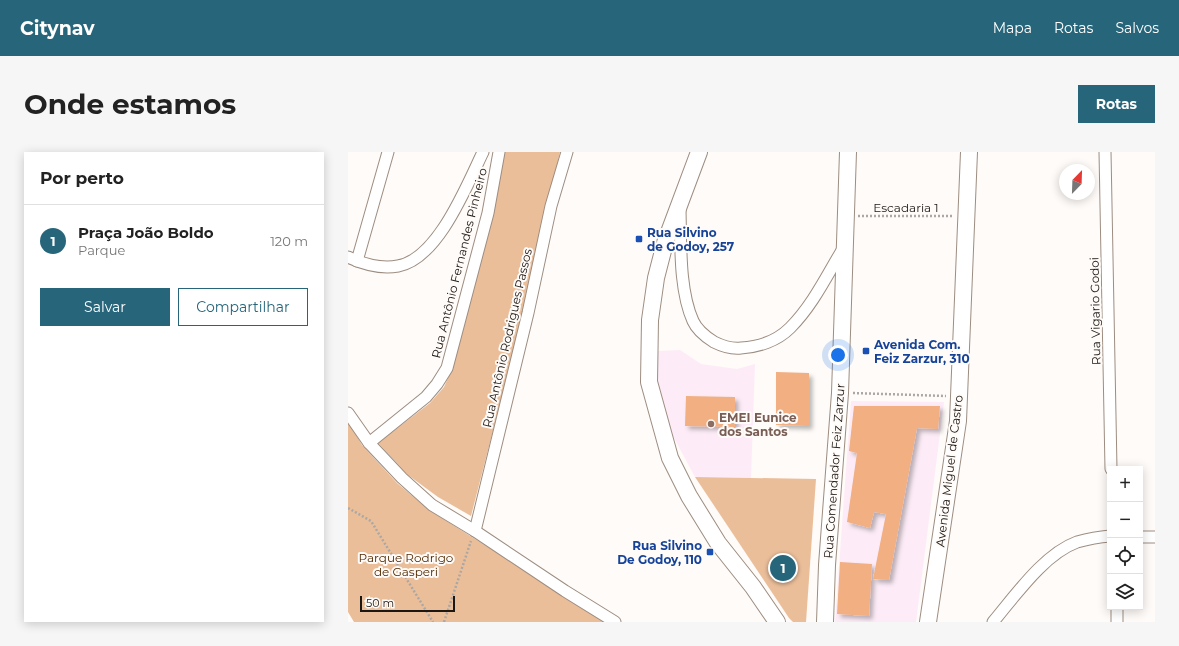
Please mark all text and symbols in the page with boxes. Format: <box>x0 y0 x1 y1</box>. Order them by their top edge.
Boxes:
text: Citynav <box>20 17 95 40</box>
text: Mapa <box>993 19 1032 37</box>
text: Rotas <box>1054 19 1093 37</box>
text: Salvos <box>1115 19 1159 37</box>
button: Rotas <box>1078 85 1155 123</box>
text: Onde estamos <box>24 87 236 121</box>
north arrow <box>1059 164 1095 200</box>
street label: Rua Antônio Fernandes Pinheiro <box>428 166 490 360</box>
text: Por perto <box>40 168 124 188</box>
street label: Escadaria 1 <box>873 200 939 215</box>
text: Praça João Boldo <box>78 223 214 242</box>
place label: Rua Silvino de Godoy, 257 <box>647 225 735 254</box>
text: 1 <box>50 233 56 249</box>
text: 120 m <box>270 233 308 249</box>
marker: Rua Silvino de Godoy, 257 <box>634 234 644 244</box>
text: Parque <box>78 242 125 258</box>
street label: Rua Antônio Rodrigues Passos <box>479 247 535 429</box>
street label: Rua Vigario Godoi <box>1087 257 1103 365</box>
button: Salvar <box>40 288 170 326</box>
button: Compartilhar <box>178 288 308 326</box>
place label: Avenida Com. Feiz Zarzur, 310 <box>873 337 970 366</box>
your location <box>828 345 848 365</box>
marker: Avenida Com. Feiz Zarzur, 310 <box>861 346 871 356</box>
street label: Rua Comendador Feiz Zarzur <box>820 383 848 559</box>
street label: Avenida Miguel de Castro <box>932 394 966 548</box>
place label: EMEI Eunice dos Santos <box>719 410 797 439</box>
marker: EMEI Eunice dos Santos <box>706 419 716 429</box>
map controls <box>1107 466 1143 610</box>
button: + <box>1107 466 1143 502</box>
button: − <box>1107 502 1143 538</box>
place label: Rua Silvino De Godoy, 110 <box>617 538 702 567</box>
button: locate <box>1107 538 1143 574</box>
marker: Rua Silvino De Godoy, 110 <box>705 547 715 557</box>
park label: Parque Rodrigo de Gasperi <box>359 550 453 579</box>
pin: 1 <box>770 553 796 583</box>
button: layers <box>1107 574 1143 610</box>
scale bar <box>360 594 455 613</box>
text: 50 m <box>366 596 394 610</box>

